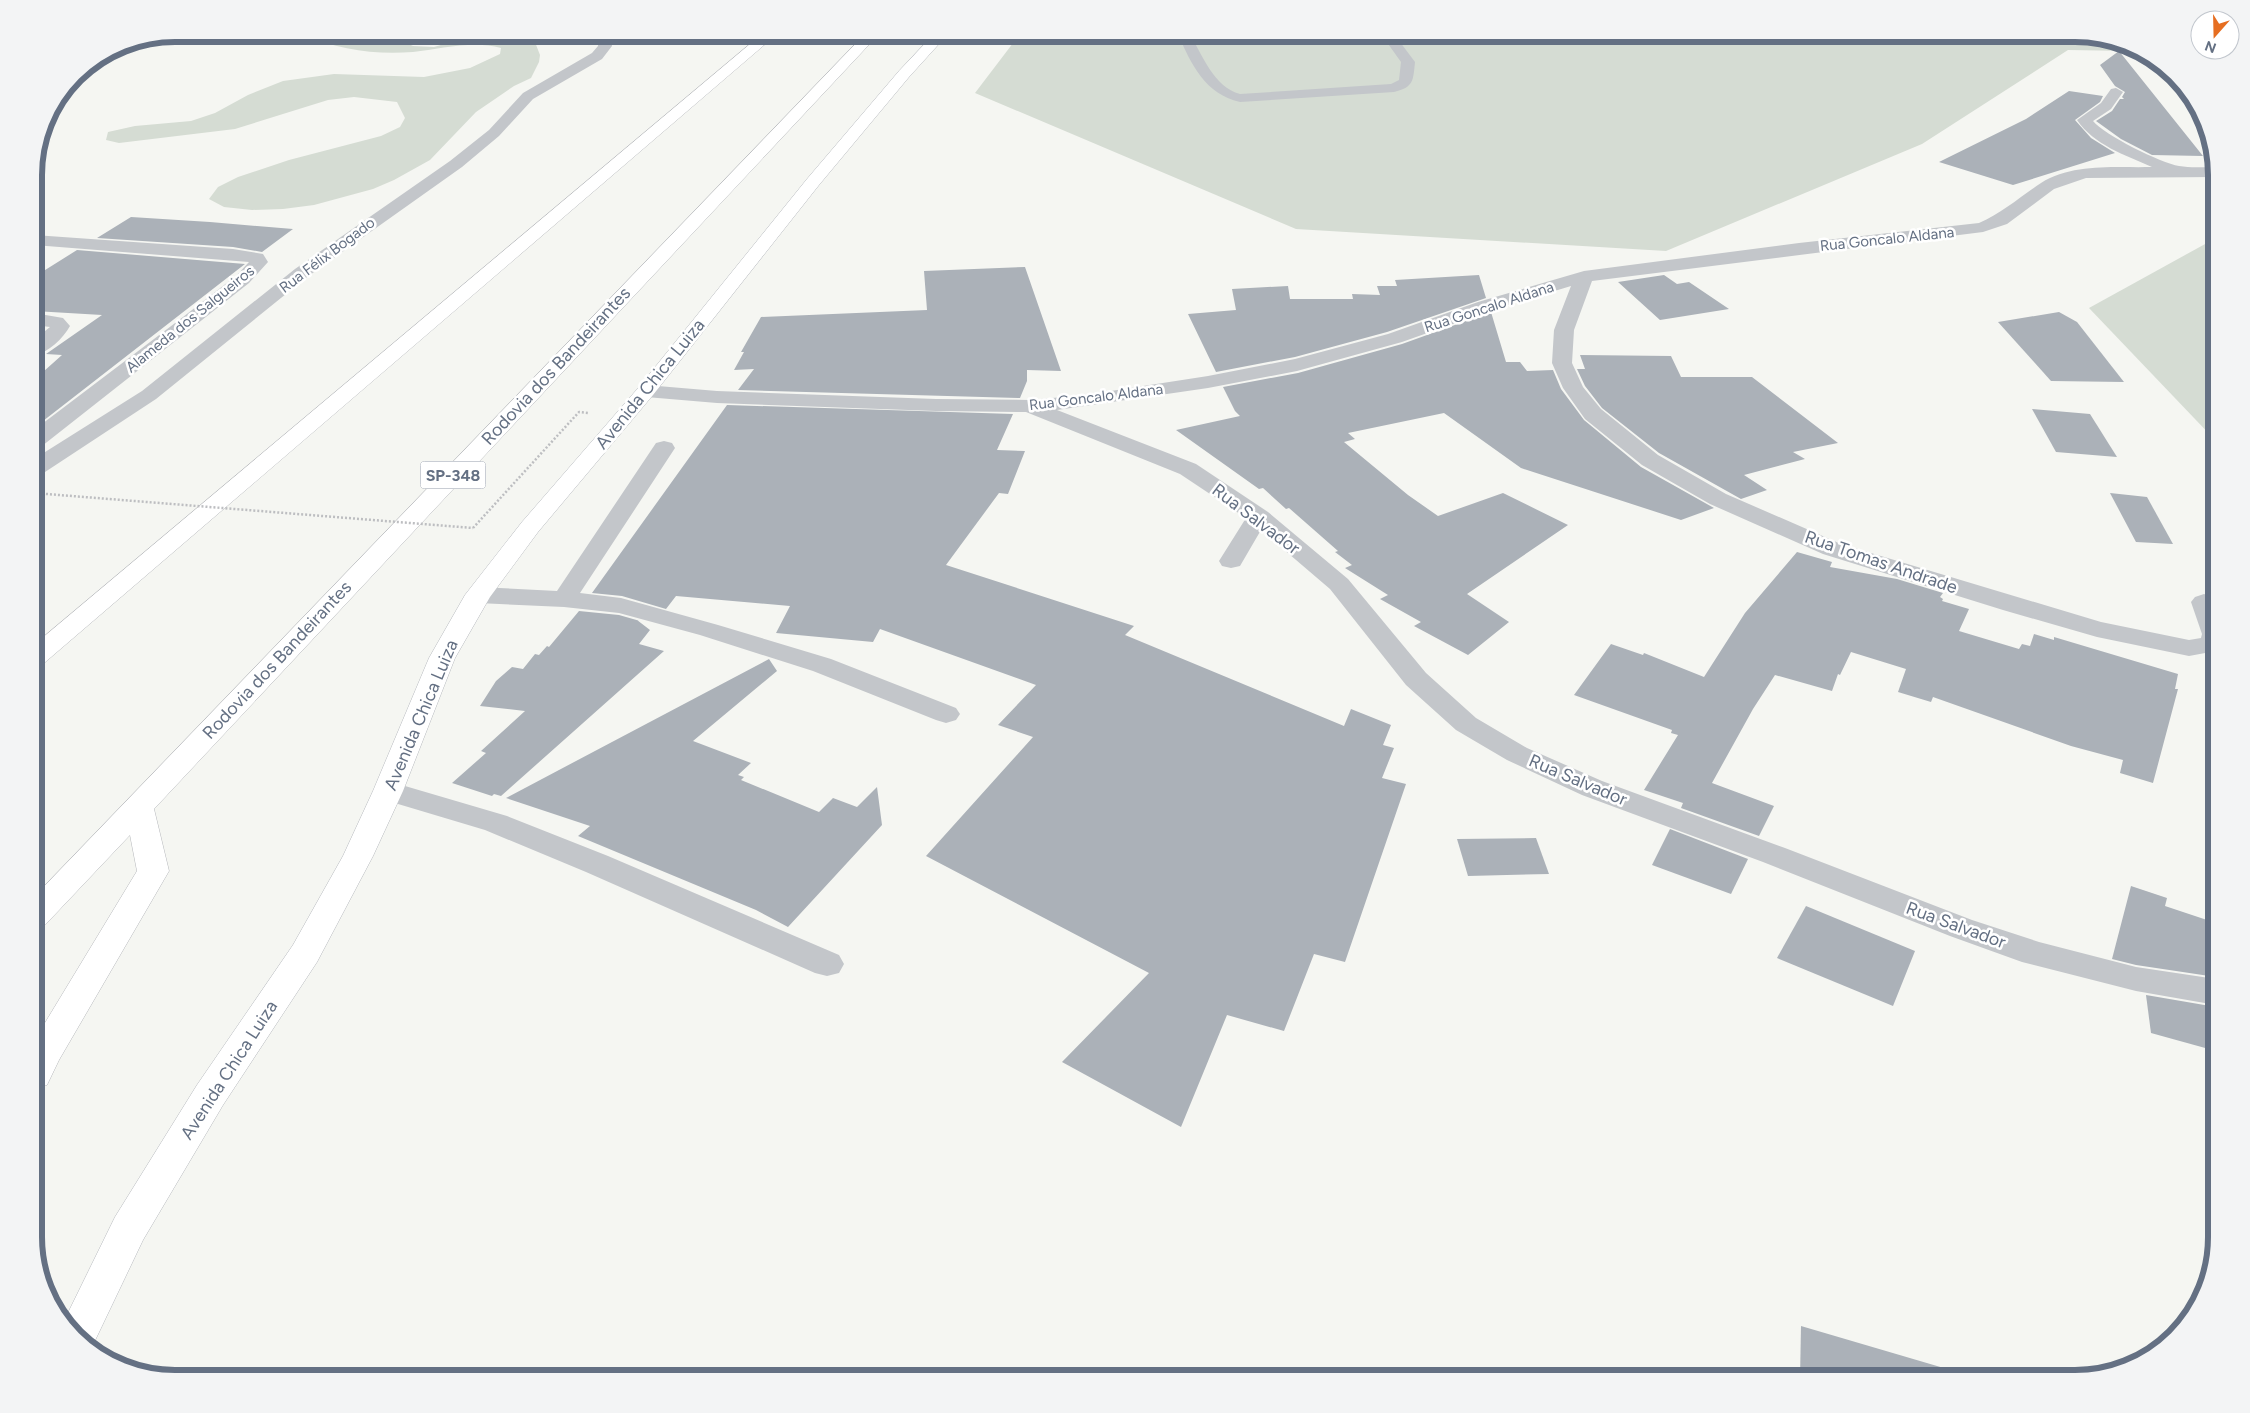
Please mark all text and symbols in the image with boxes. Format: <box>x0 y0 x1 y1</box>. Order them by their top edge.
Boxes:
north arrow <box>2190 10 2240 60</box>
text: N <box>2203 37 2219 57</box>
street label: Rua Félix Bogado <box>276 213 378 297</box>
street label: Rua Goncalo Aldana <box>1819 223 1955 255</box>
street label: Alameda dos Salgueiros <box>122 262 258 376</box>
street label: Rua Goncalo Aldana <box>1422 278 1556 336</box>
street label: Rodovia dos Bandeirantes <box>477 282 635 450</box>
street label: Avenida Chica Luiza <box>591 314 709 454</box>
street label: Rua Goncalo Aldana <box>1028 380 1164 414</box>
road number: SP-348 <box>420 462 486 488</box>
street label: Rua Salvador <box>1208 479 1304 559</box>
street label: Rua Tomas Andrade <box>1802 526 1960 598</box>
street label: Rodovia dos Bandeirantes <box>198 576 356 744</box>
street label: Avenida Chica Luiza <box>379 636 463 794</box>
street label: Rua Salvador <box>1526 749 1630 811</box>
street label: Rua Salvador <box>1903 897 2009 953</box>
street label: Avenida Chica Luiza <box>176 996 282 1144</box>

